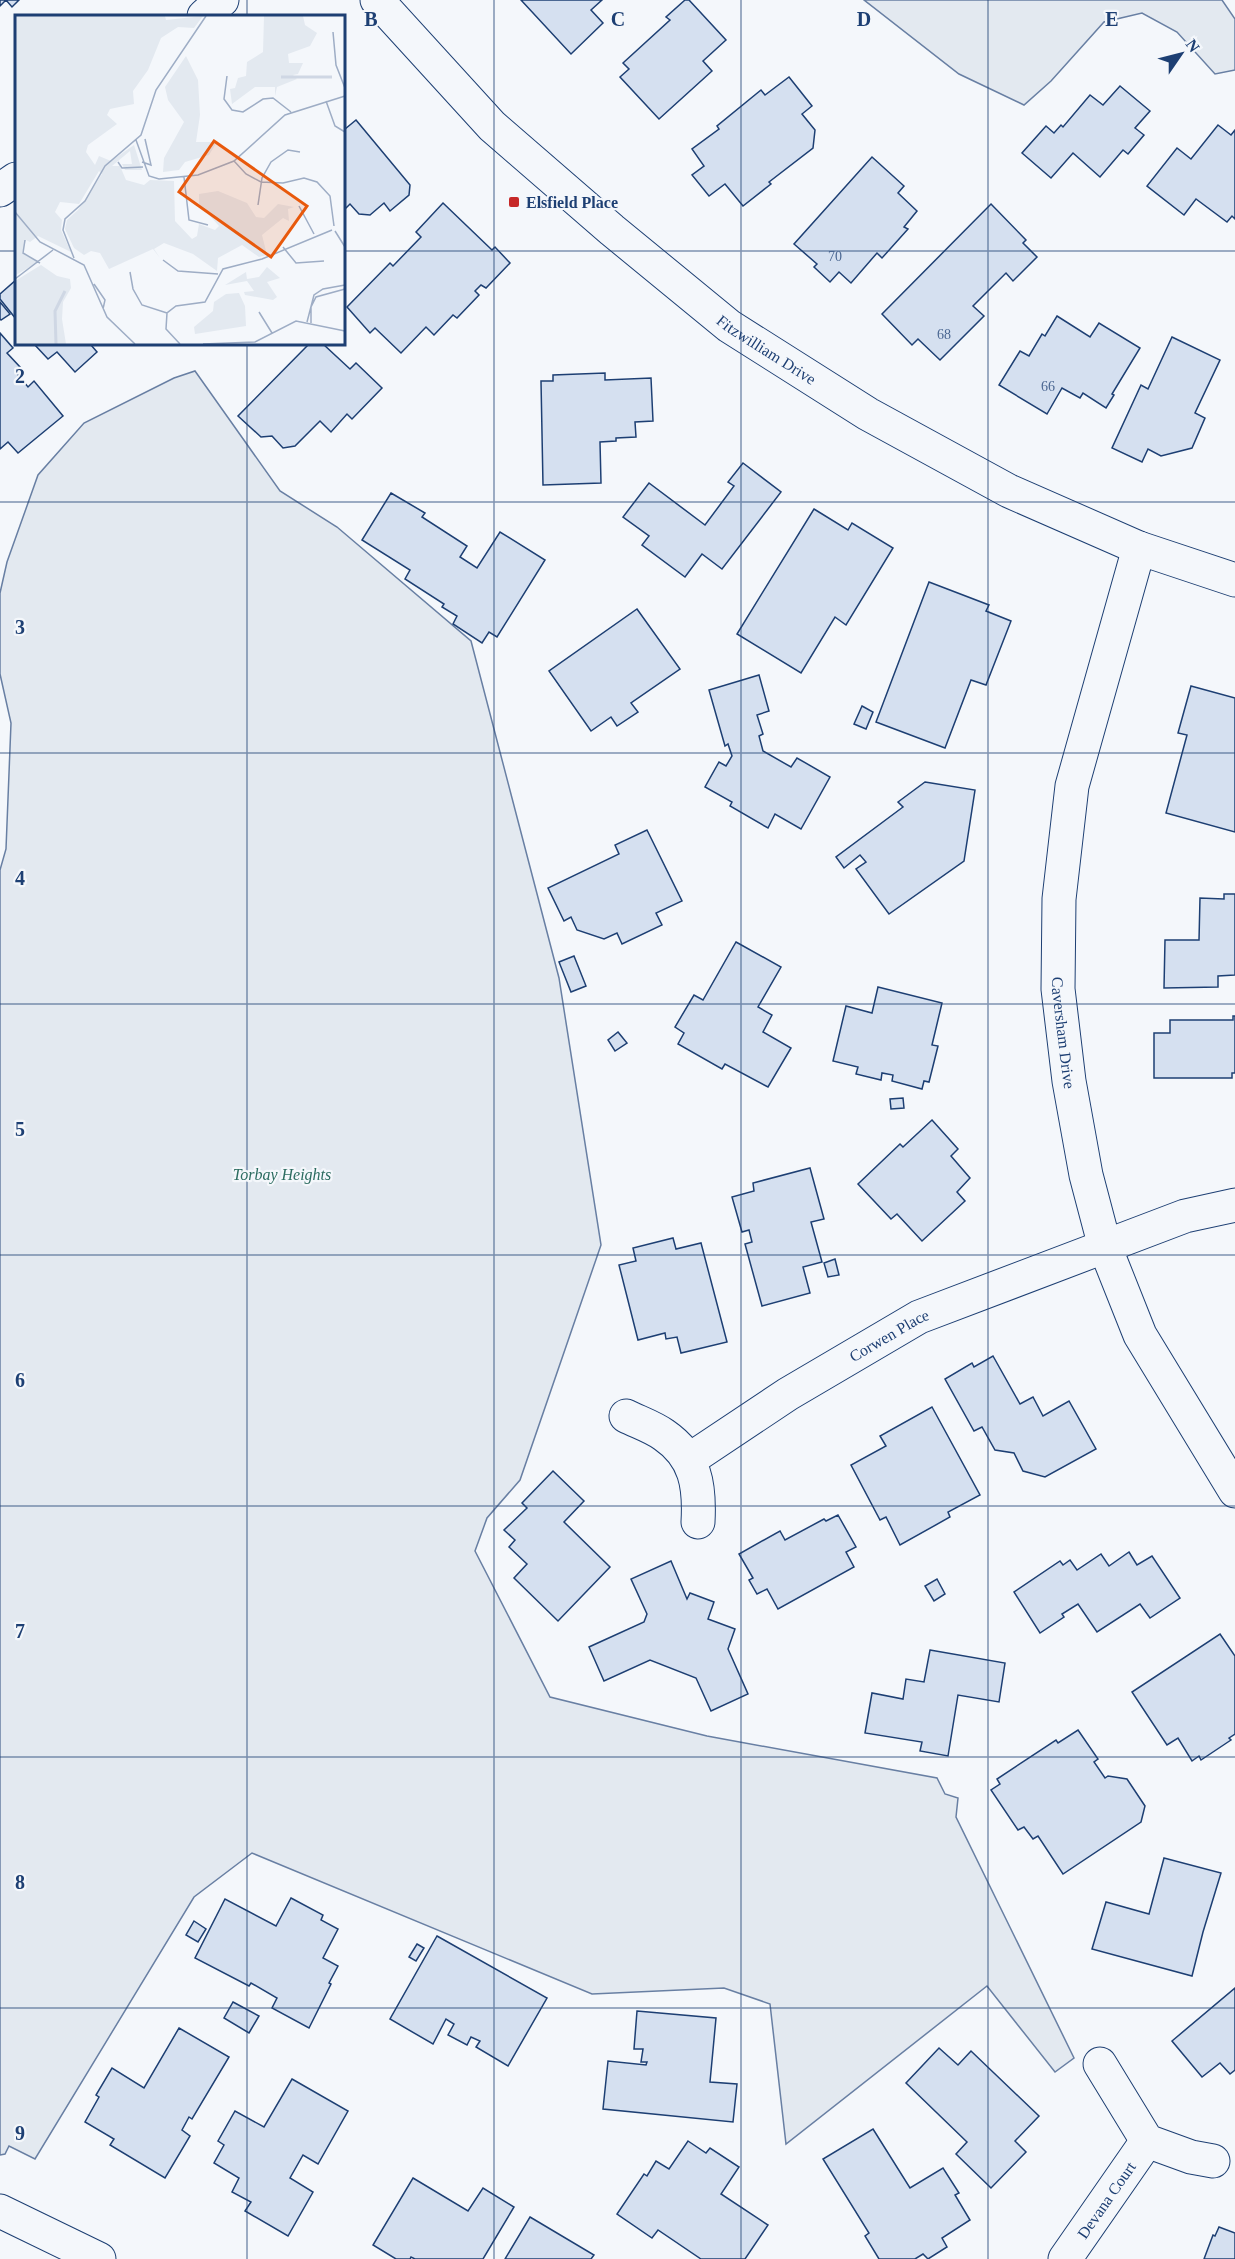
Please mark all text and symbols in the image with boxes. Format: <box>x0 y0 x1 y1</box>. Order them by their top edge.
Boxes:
text: B <box>364 8 378 30</box>
text: C <box>611 8 625 30</box>
text: D <box>857 8 871 30</box>
text: E <box>1105 8 1119 30</box>
inset map <box>15 15 345 345</box>
north arrow <box>1151 24 1211 84</box>
text: N <box>1183 36 1203 56</box>
place label: Elsfield Place <box>526 194 618 211</box>
marker: Elsfield Place <box>507 195 521 209</box>
house number: 70 <box>828 249 842 264</box>
street label: Fitzwilliam Drive <box>714 311 819 387</box>
house number: 68 <box>937 327 951 342</box>
text: 2 <box>15 365 25 387</box>
house number: 66 <box>1041 379 1055 394</box>
text: 3 <box>15 616 25 638</box>
text: 4 <box>15 867 25 889</box>
street label: Caversham Drive <box>1049 977 1079 1090</box>
text: 5 <box>15 1118 25 1140</box>
park label: Torbay Heights <box>233 1166 331 1184</box>
street label: Corwen Place <box>846 1306 931 1365</box>
text: 6 <box>15 1369 25 1391</box>
text: 7 <box>15 1620 25 1642</box>
text: 8 <box>15 1871 25 1893</box>
text: 9 <box>15 2122 25 2144</box>
street label: Devana Court <box>1074 2158 1139 2241</box>

